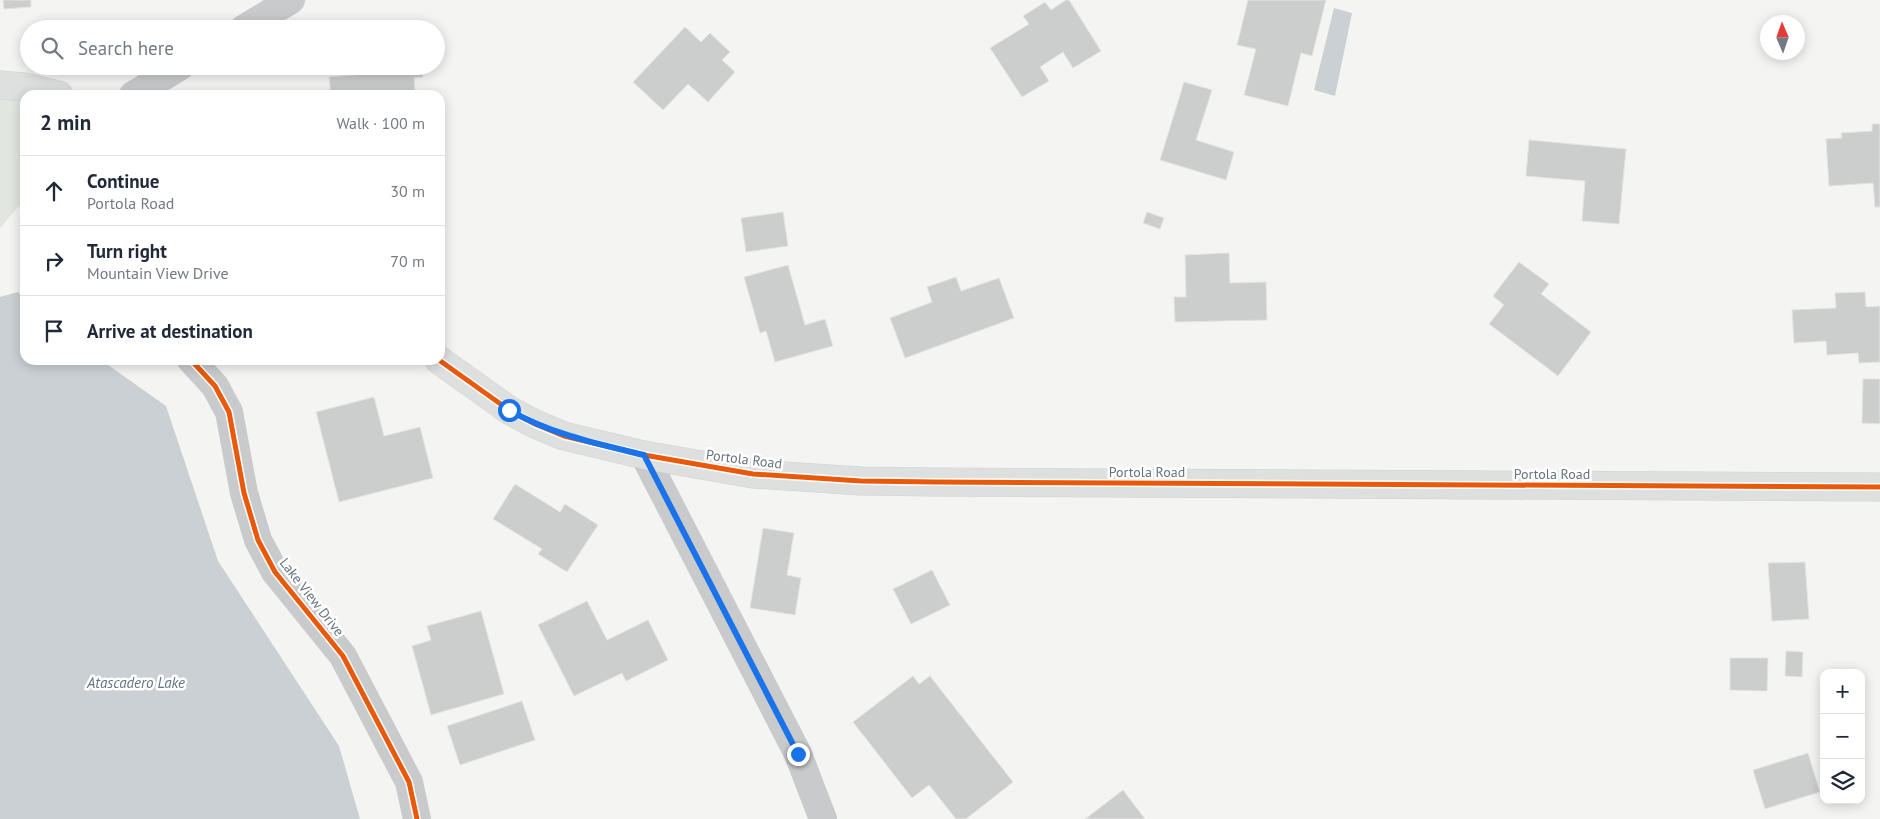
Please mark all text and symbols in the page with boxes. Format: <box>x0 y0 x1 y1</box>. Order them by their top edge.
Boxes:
north arrow <box>1760 15 1805 60</box>
search box <box>20 20 445 75</box>
icon: search <box>38 34 66 62</box>
text: Search here <box>78 36 174 60</box>
text: 2 min <box>40 109 91 136</box>
text: Walk · 100 m <box>336 113 425 133</box>
text: Continue <box>87 169 159 193</box>
icon: ahead <box>40 177 68 205</box>
text: 30 m <box>390 181 425 201</box>
text: Portola Road <box>87 193 174 213</box>
text: Turn right <box>87 239 167 263</box>
icon: right <box>40 247 68 275</box>
text: 70 m <box>390 251 425 271</box>
text: Mountain View Drive <box>87 263 229 283</box>
icon: arrive <box>40 317 68 345</box>
text: Arrive at destination <box>87 319 253 343</box>
route start <box>498 399 521 422</box>
street label: Portola Road <box>705 445 783 473</box>
street label: Portola Road <box>1109 463 1185 481</box>
street label: Portola Road <box>1514 465 1590 483</box>
street label: Lake View Drive <box>276 554 348 640</box>
map controls <box>1820 669 1865 804</box>
button: + <box>1820 669 1865 714</box>
water label: Atascadero Lake <box>86 673 185 692</box>
button: − <box>1820 714 1865 759</box>
route end <box>787 743 810 766</box>
button: layers <box>1820 759 1865 804</box>

